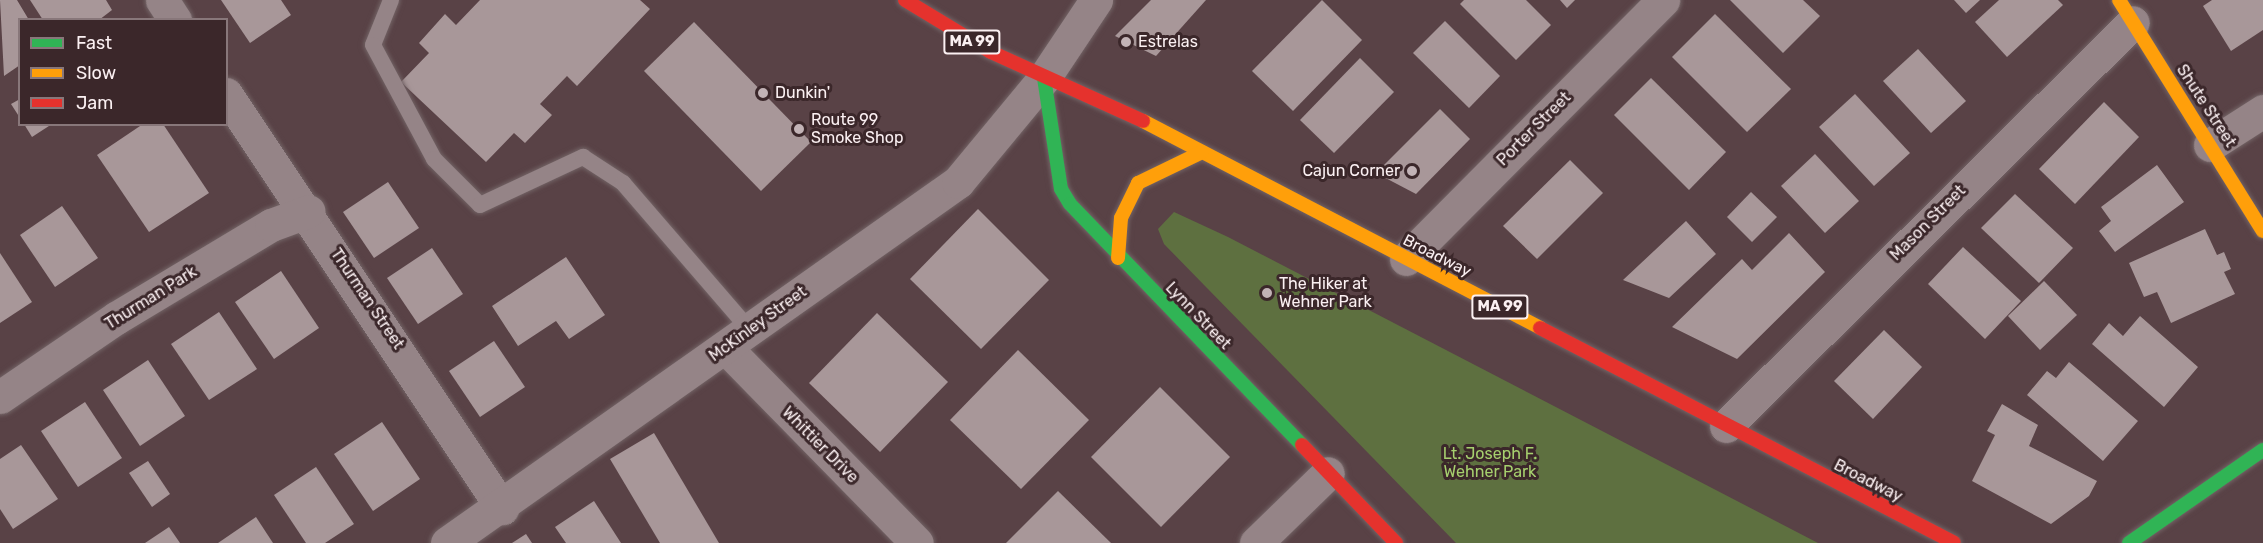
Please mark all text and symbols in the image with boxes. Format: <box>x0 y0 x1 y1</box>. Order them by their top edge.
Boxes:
legend <box>18 18 228 126</box>
road number: MA 99 <box>942 30 1002 54</box>
text: Fast <box>76 32 112 54</box>
place label: Estrelas <box>1138 32 1198 52</box>
marker: Estrelas <box>1119 35 1133 49</box>
street label: Shute Street <box>2172 61 2240 151</box>
text: Slow <box>76 62 116 84</box>
place label: Dunkin' <box>775 83 830 103</box>
marker: Dunkin' <box>756 86 770 100</box>
street label: Porter Street <box>1493 88 1575 170</box>
text: Jam <box>76 92 113 114</box>
place label: Route 99 Smoke Shop <box>811 110 904 148</box>
marker: Route 99 Smoke Shop <box>792 122 806 136</box>
place label: Cajun Corner <box>1302 161 1400 181</box>
marker: Cajun Corner <box>1405 164 1419 178</box>
street label: Mason Street <box>1886 181 1970 265</box>
street label: Broadway <box>1400 231 1474 281</box>
street label: Thurman Street <box>326 245 408 353</box>
street label: Thurman Park <box>102 262 200 334</box>
place label: The Hiker at Wehner Park <box>1279 274 1372 312</box>
street label: Lynn Street <box>1161 278 1235 354</box>
street label: McKinley Street <box>705 282 811 366</box>
marker: The Hiker at Wehner Park <box>1260 286 1274 300</box>
road number: MA 99 <box>1470 295 1530 319</box>
street label: Whittier Drive <box>778 403 862 487</box>
park label: Lt. Joseph F. Wehner Park <box>1443 444 1537 482</box>
street label: Broadway <box>1831 456 1905 506</box>

